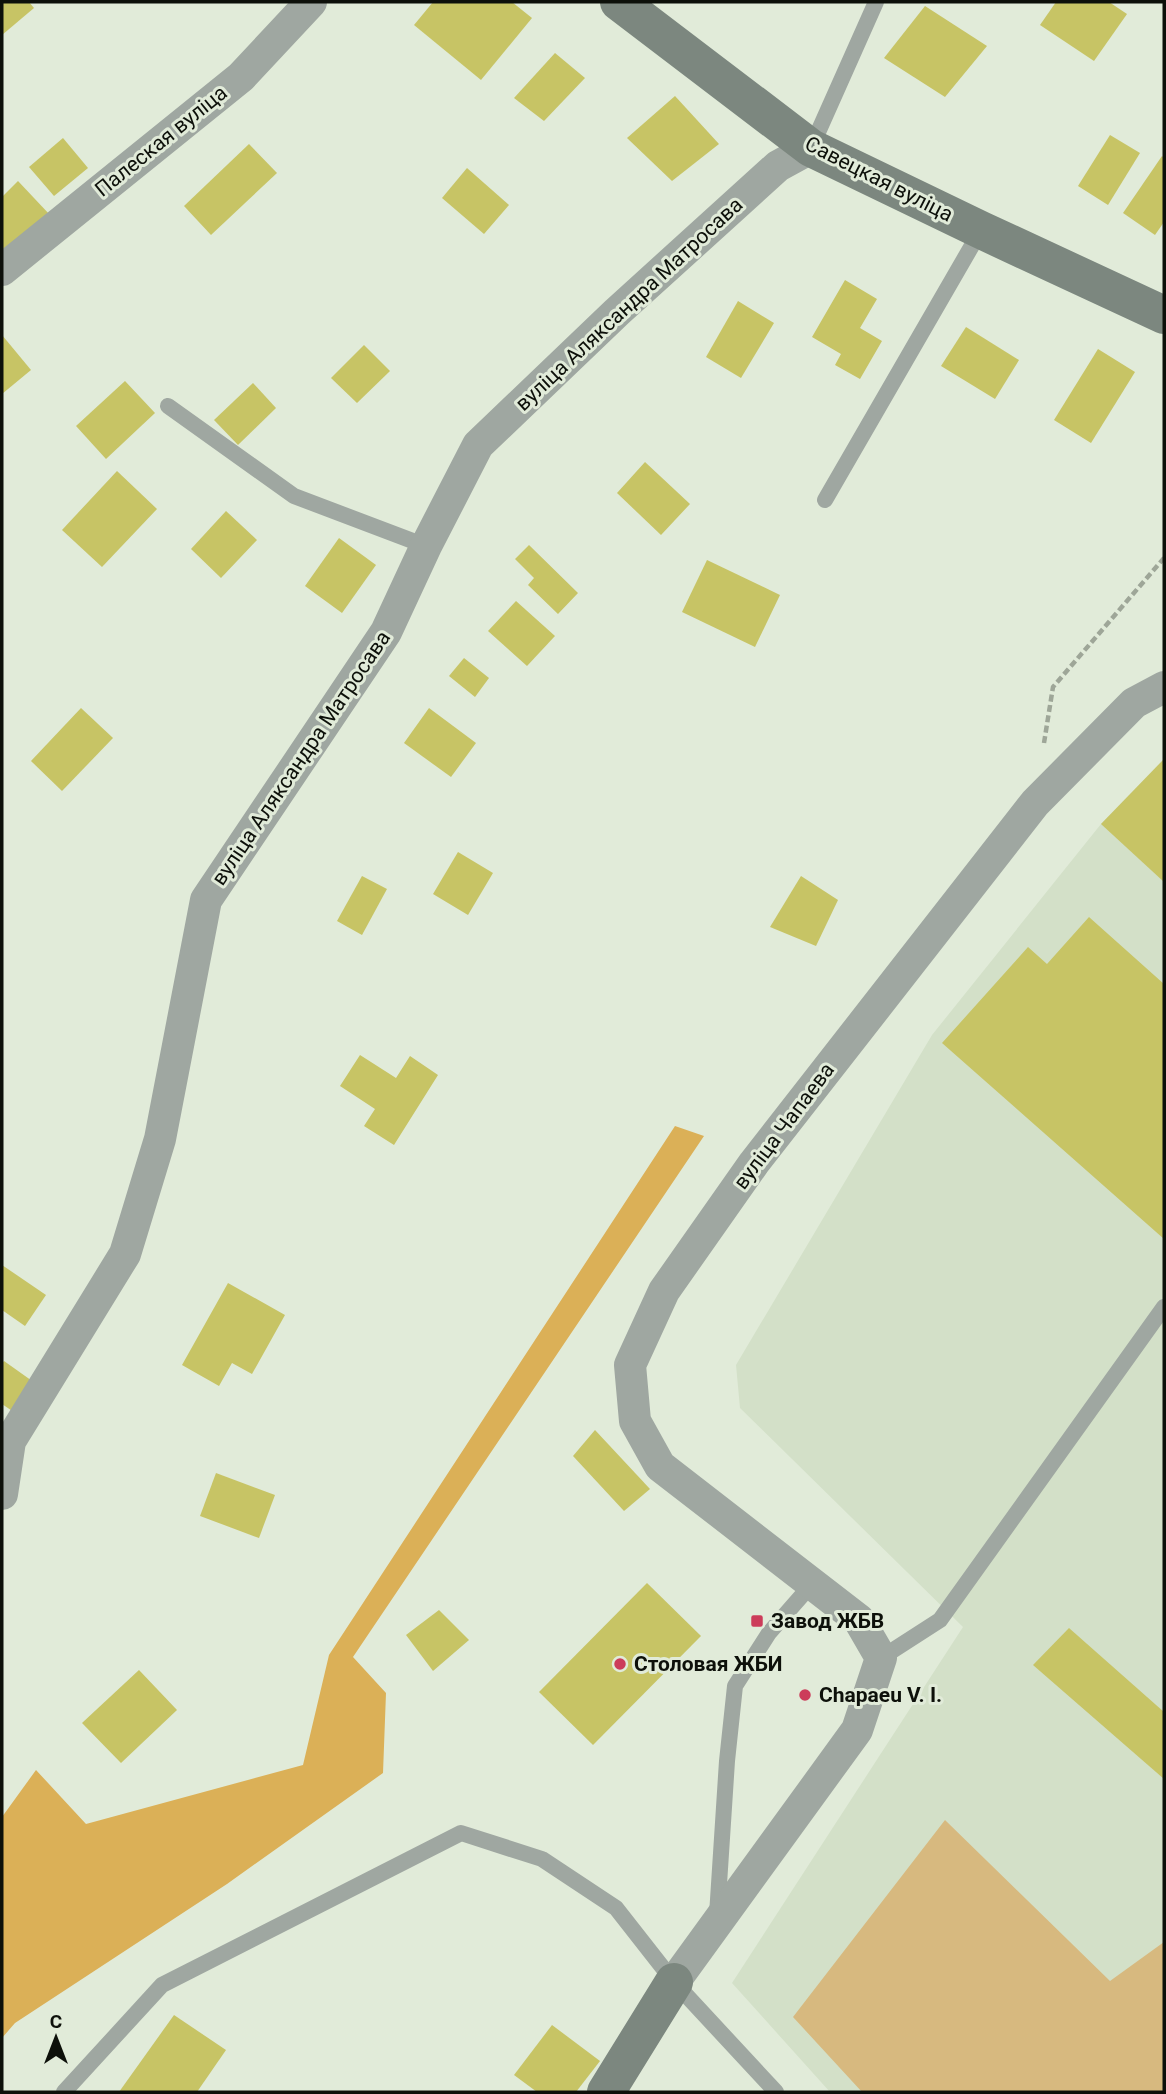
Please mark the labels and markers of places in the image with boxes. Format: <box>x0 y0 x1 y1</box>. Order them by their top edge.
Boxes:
place label: Завод ЖБВ <box>771 1609 884 1633</box>
marker: Завод ЖБВ <box>749 1613 765 1629</box>
place label: Столовая ЖБИ <box>634 1652 782 1676</box>
marker: Столовая ЖБИ <box>612 1656 628 1672</box>
place label: Chapaeu V. I. <box>819 1683 942 1707</box>
marker: Chapaeu V. I. <box>797 1687 813 1703</box>

